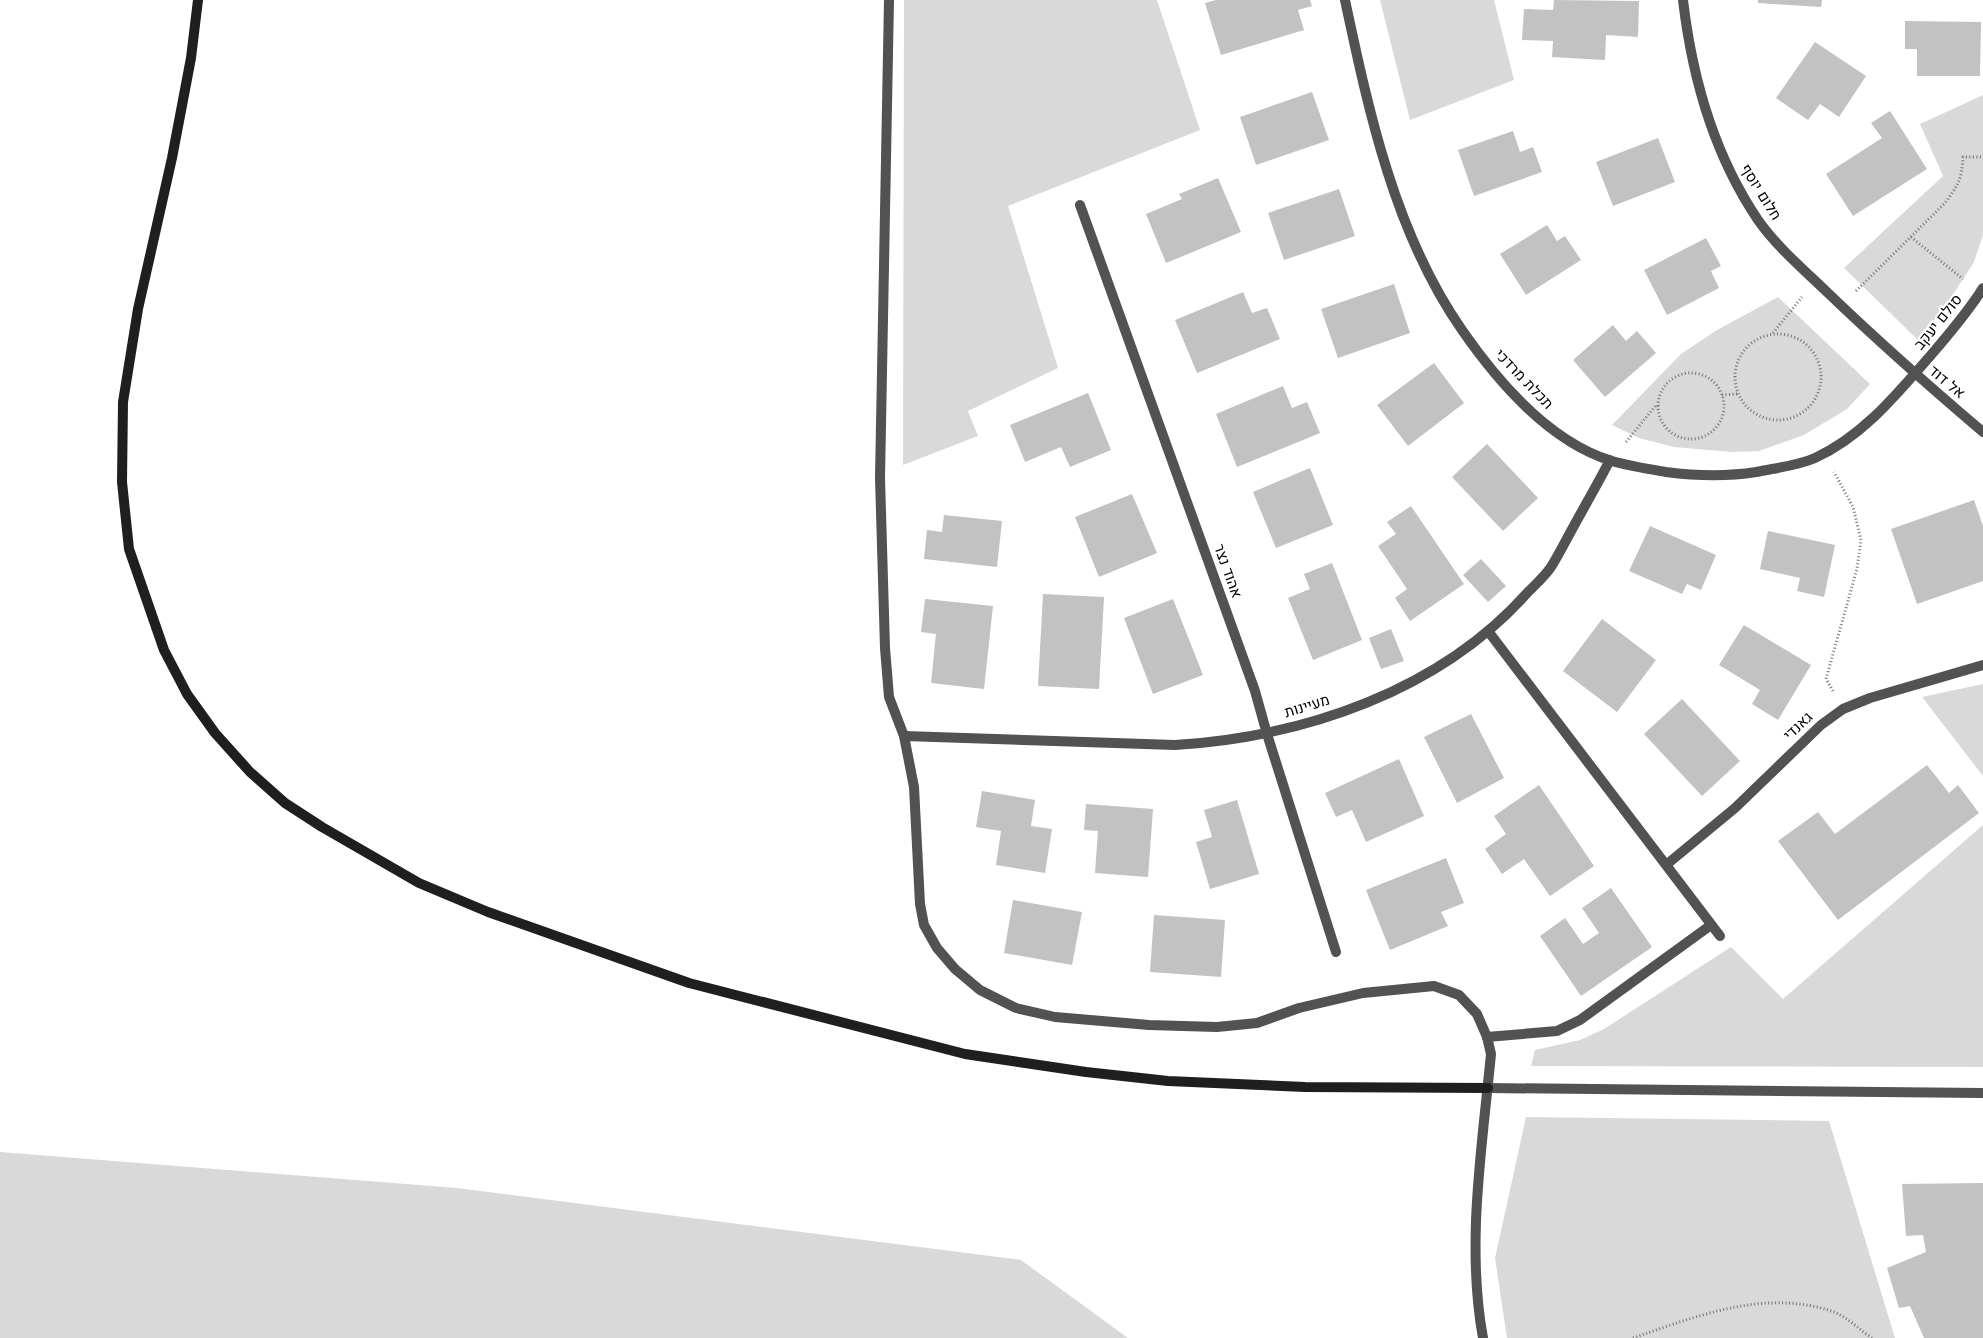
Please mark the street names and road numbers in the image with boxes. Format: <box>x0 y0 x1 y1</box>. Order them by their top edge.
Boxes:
street label: חלום יוסף <box>1735 160 1787 224</box>
street label: סולם יעקב <box>1909 289 1967 355</box>
street label: תכלת מרדכי <box>1490 344 1558 414</box>
street label: אל דוד <box>1924 360 1970 404</box>
street label: אהוד נצר <box>1208 541 1248 601</box>
street label: מעיינות <box>1282 689 1332 723</box>
street label: גאנדי <box>1778 706 1818 745</box>

